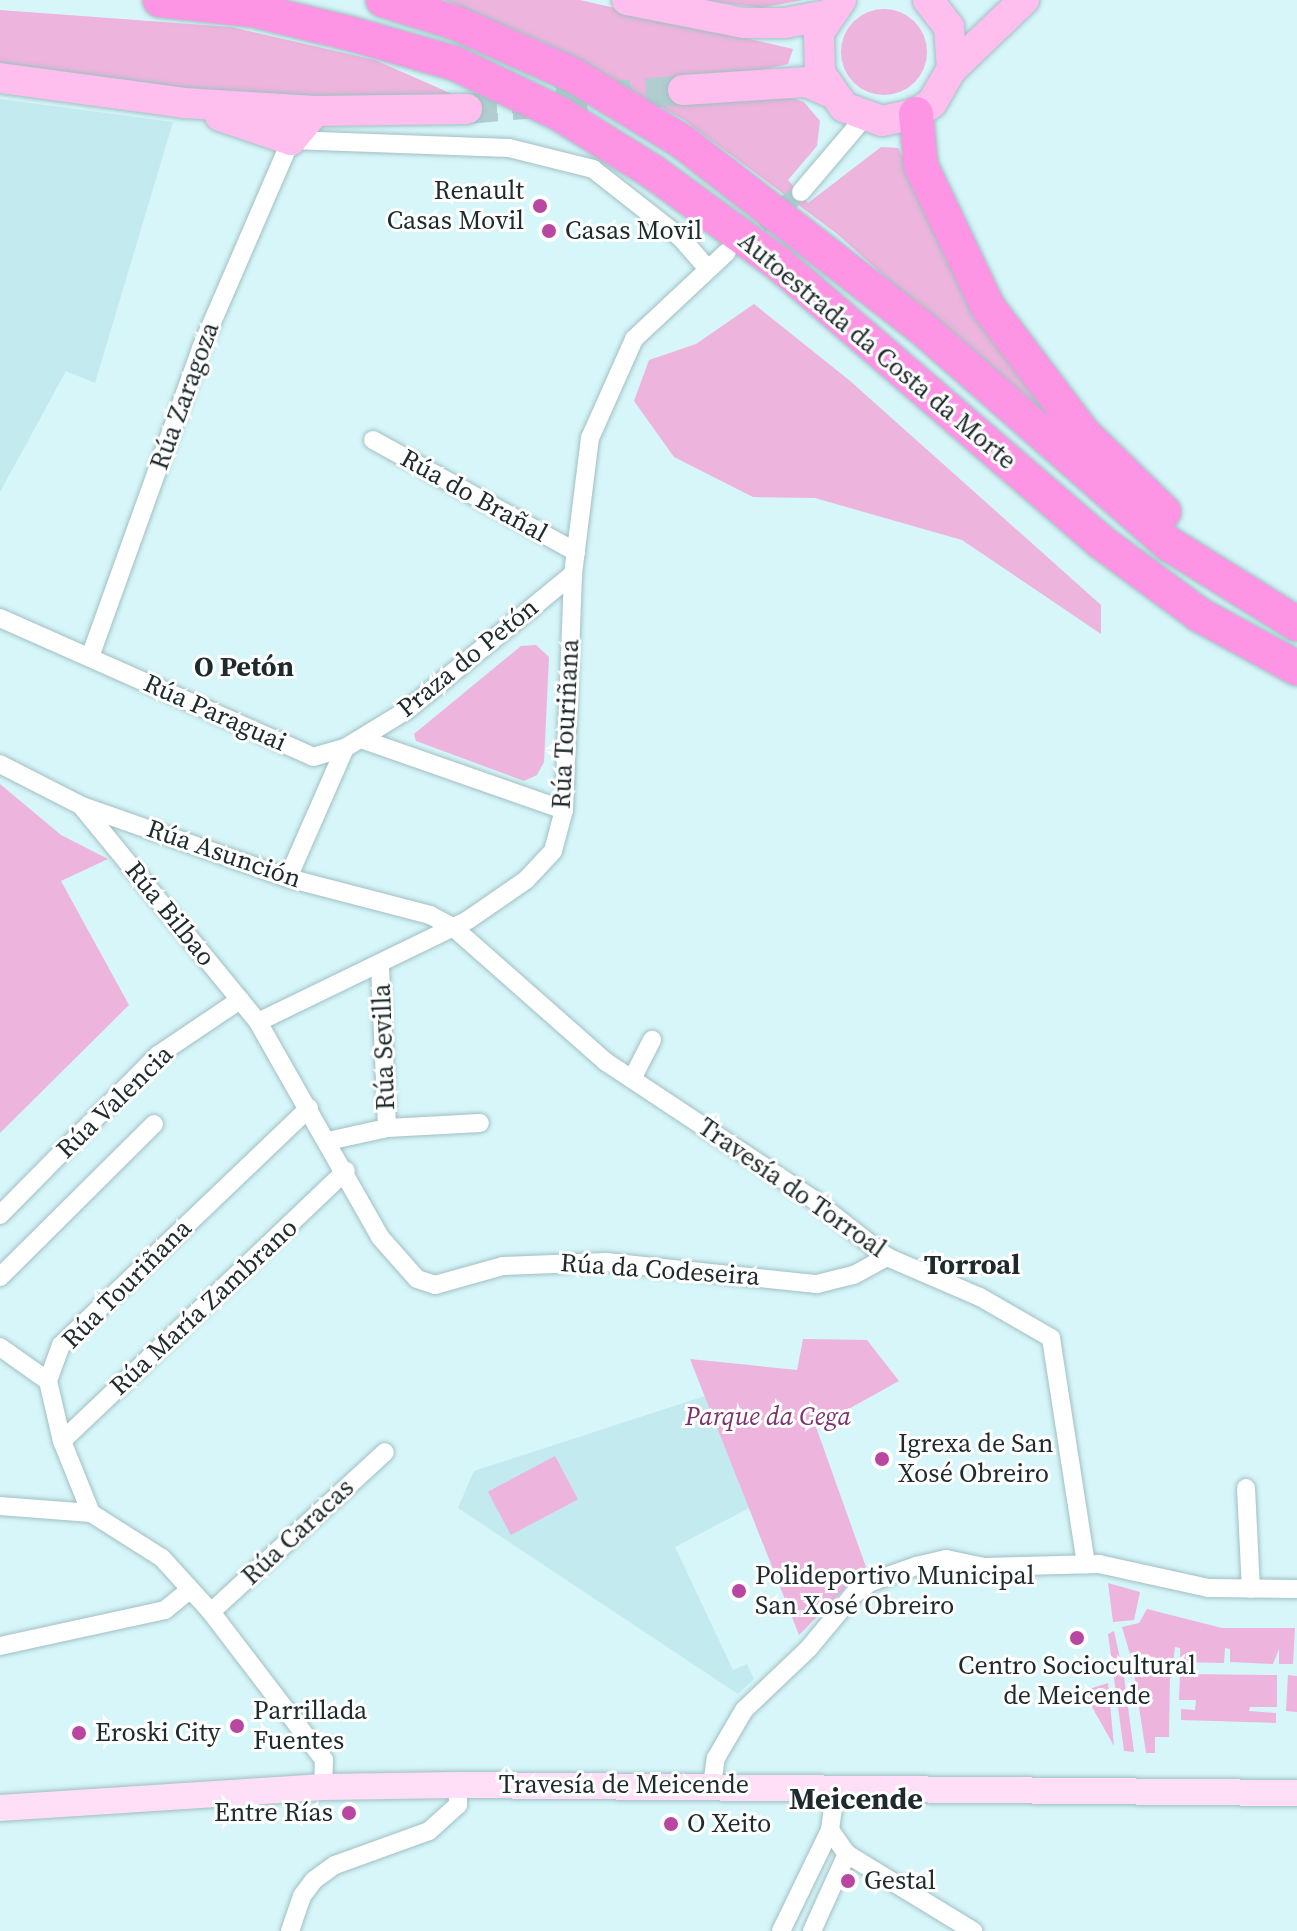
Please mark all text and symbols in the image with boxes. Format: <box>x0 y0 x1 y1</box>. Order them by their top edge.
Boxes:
place label: Renault Casas Movil <box>387 175 524 236</box>
marker: Renault Casas Movil <box>531 197 549 215</box>
place label: Casas Movil <box>565 215 702 247</box>
marker: Casas Movil <box>540 222 558 240</box>
street label: Autoestrada da Costa da Morte <box>732 226 1022 476</box>
street label: Rúa Zaragoza <box>144 318 226 474</box>
street label: Rúa do Brañal <box>395 443 553 549</box>
street label: Praza do Petón <box>391 592 545 724</box>
street label: Rúa Touriñana <box>546 638 586 810</box>
district label: O Petón <box>194 649 294 683</box>
street label: Rúa Paraguai <box>139 668 291 758</box>
street label: Rúa Asunción <box>143 813 305 895</box>
street label: Rúa Bilbao <box>118 855 222 973</box>
street label: Rúa Sevilla <box>366 983 402 1111</box>
street label: Rúa Valencia <box>50 1039 180 1165</box>
street label: Travesía do Torroal <box>692 1111 892 1265</box>
street label: Rúa María Zambrano <box>104 1212 304 1402</box>
street label: Rúa Touriñana <box>56 1213 198 1355</box>
street label: Rúa da Codeseira <box>559 1247 761 1293</box>
district label: Torroal <box>924 1247 1020 1281</box>
park label: Parque da Cega <box>685 1401 851 1433</box>
place label: Igrexa de San Xosé Obreiro <box>898 1428 1053 1490</box>
marker: Igrexa de San Xosé Obreiro <box>873 1450 891 1468</box>
street label: Rúa Caracas <box>236 1472 360 1592</box>
place label: Polideportivo Municipal San Xosé Obreiro <box>755 1560 1035 1622</box>
marker: Polideportivo Municipal San Xosé Obreiro <box>730 1582 748 1600</box>
marker: Centro Sociocultural de Meicende <box>1068 1629 1086 1647</box>
place label: Centro Sociocultural de Meicende <box>958 1650 1196 1712</box>
place label: Parrillada Fuentes <box>253 1695 367 1756</box>
place label: Eroski City <box>95 1717 221 1749</box>
marker: Parrillada Fuentes <box>228 1717 246 1735</box>
marker: Eroski City <box>70 1724 88 1742</box>
street label: Travesía de Meicende <box>499 1769 749 1801</box>
district label: Meicende <box>789 1781 923 1817</box>
place label: Entre Rías <box>214 1797 333 1829</box>
marker: Entre Rías <box>340 1804 358 1822</box>
place label: O Xeito <box>687 1808 771 1840</box>
marker: O Xeito <box>662 1815 680 1833</box>
place label: Gestal <box>864 1865 936 1897</box>
marker: Gestal <box>839 1872 857 1890</box>

